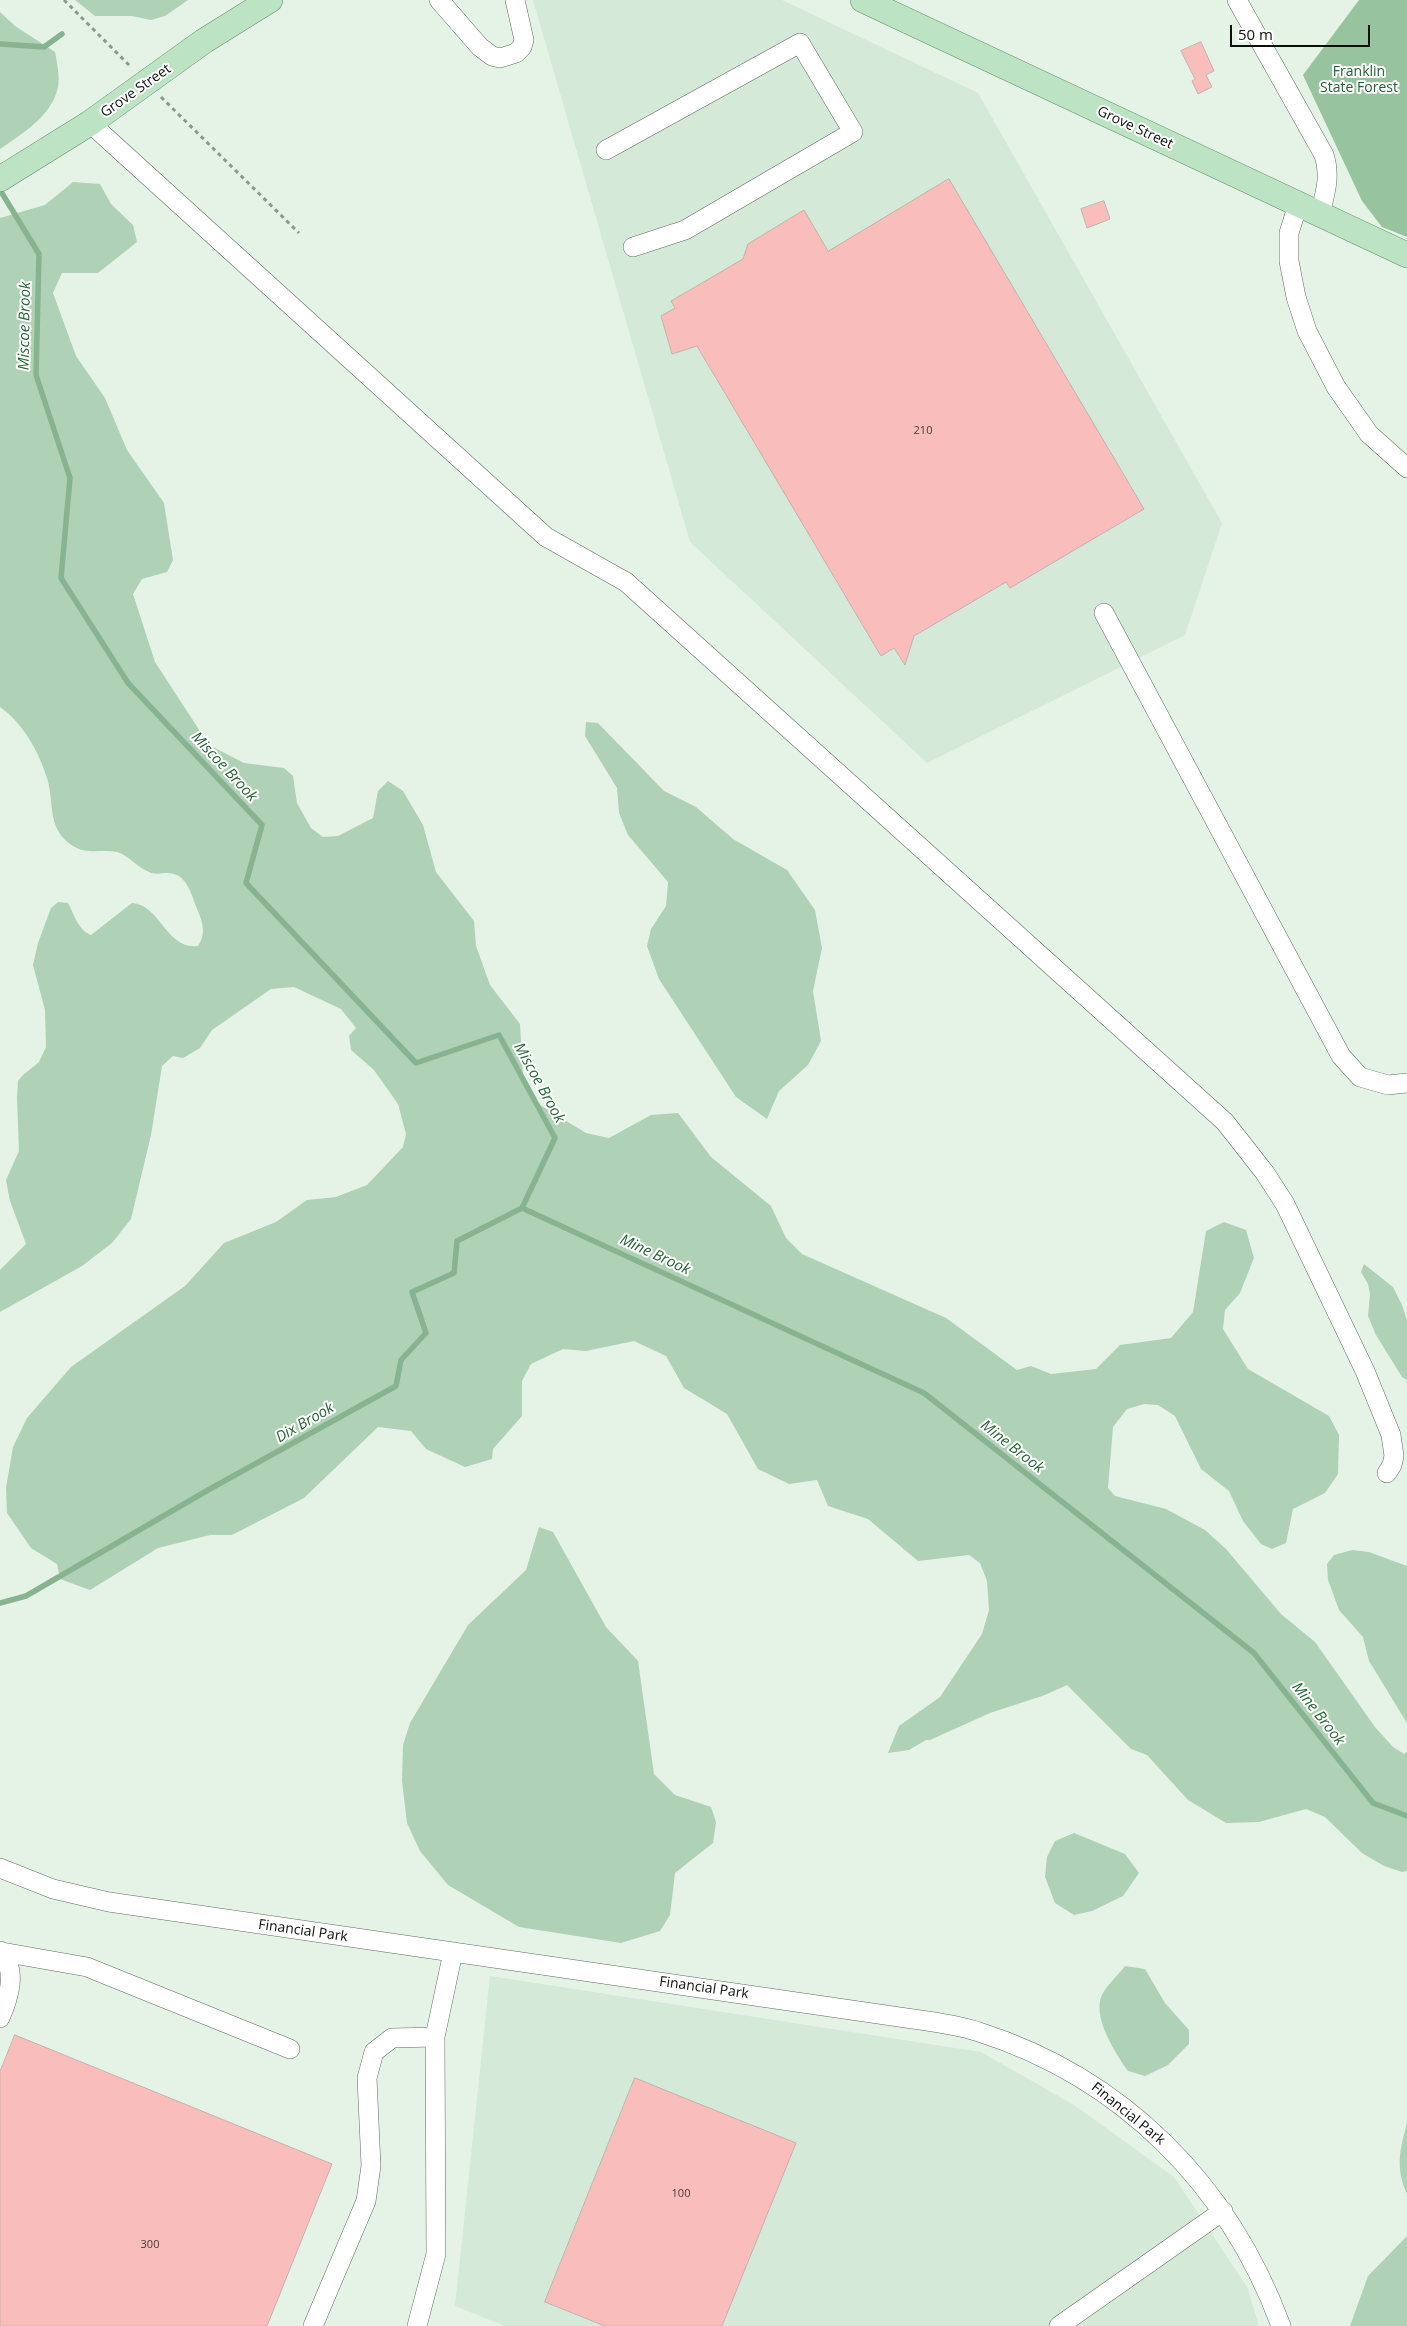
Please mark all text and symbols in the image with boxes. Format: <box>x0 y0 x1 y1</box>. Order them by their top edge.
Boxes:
scale bar <box>1232 15 1372 47</box>
text: 50 m <box>1238 24 1273 44</box>
street label: Grove Street <box>98 61 174 121</box>
park label: Franklin State Forest <box>1320 64 1398 96</box>
street label: Grove Street <box>1094 103 1176 153</box>
water label: Miscoe Brook <box>15 282 35 370</box>
house number: 210 <box>914 424 932 438</box>
water label: Miscoe Brook <box>187 728 261 806</box>
water label: Miscoe Brook <box>510 1040 568 1126</box>
water label: Mine Brook <box>617 1231 693 1279</box>
water label: Dix Brook <box>273 1399 337 1447</box>
water label: Mine Brook <box>977 1417 1047 1477</box>
water label: Mine Brook <box>1288 1679 1348 1749</box>
street label: Financial Park <box>257 1916 349 1946</box>
street label: Financial Park <box>658 1973 750 2003</box>
street label: Financial Park <box>1088 2079 1168 2149</box>
house number: 100 <box>672 2187 690 2201</box>
house number: 300 <box>141 2238 159 2252</box>

